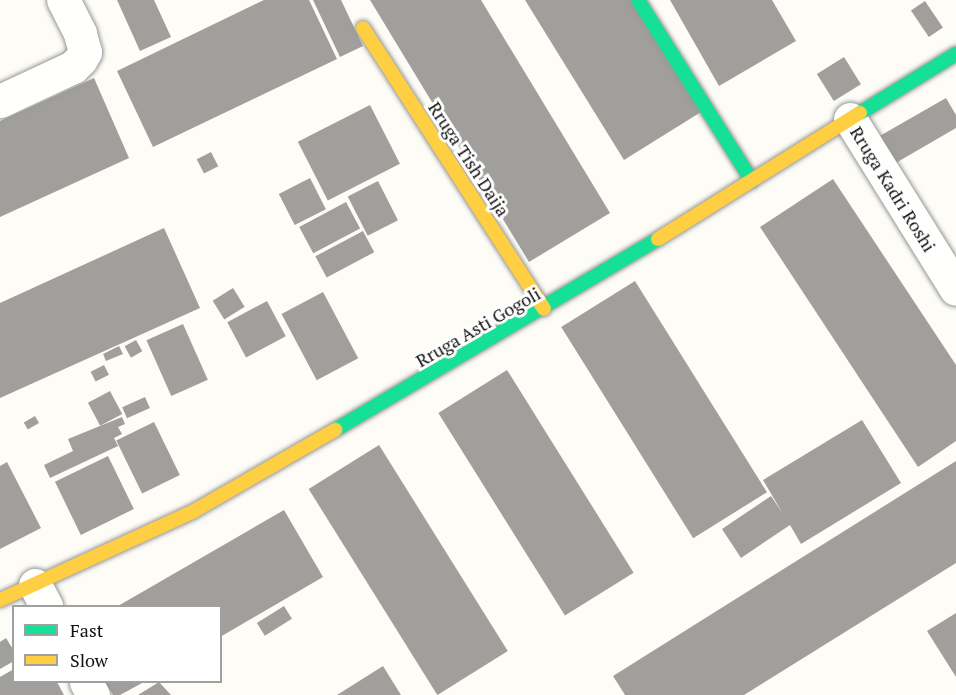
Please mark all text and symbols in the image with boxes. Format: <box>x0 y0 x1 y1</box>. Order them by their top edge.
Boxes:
street label: Rruga Tish Daija <box>424 98 514 220</box>
street label: Rruga Kadri Roshi <box>846 122 940 256</box>
street label: Rruga Asti Gogoli <box>412 282 544 372</box>
legend <box>12 605 222 683</box>
text: Fast <box>70 618 103 642</box>
text: Slow <box>70 648 108 672</box>

